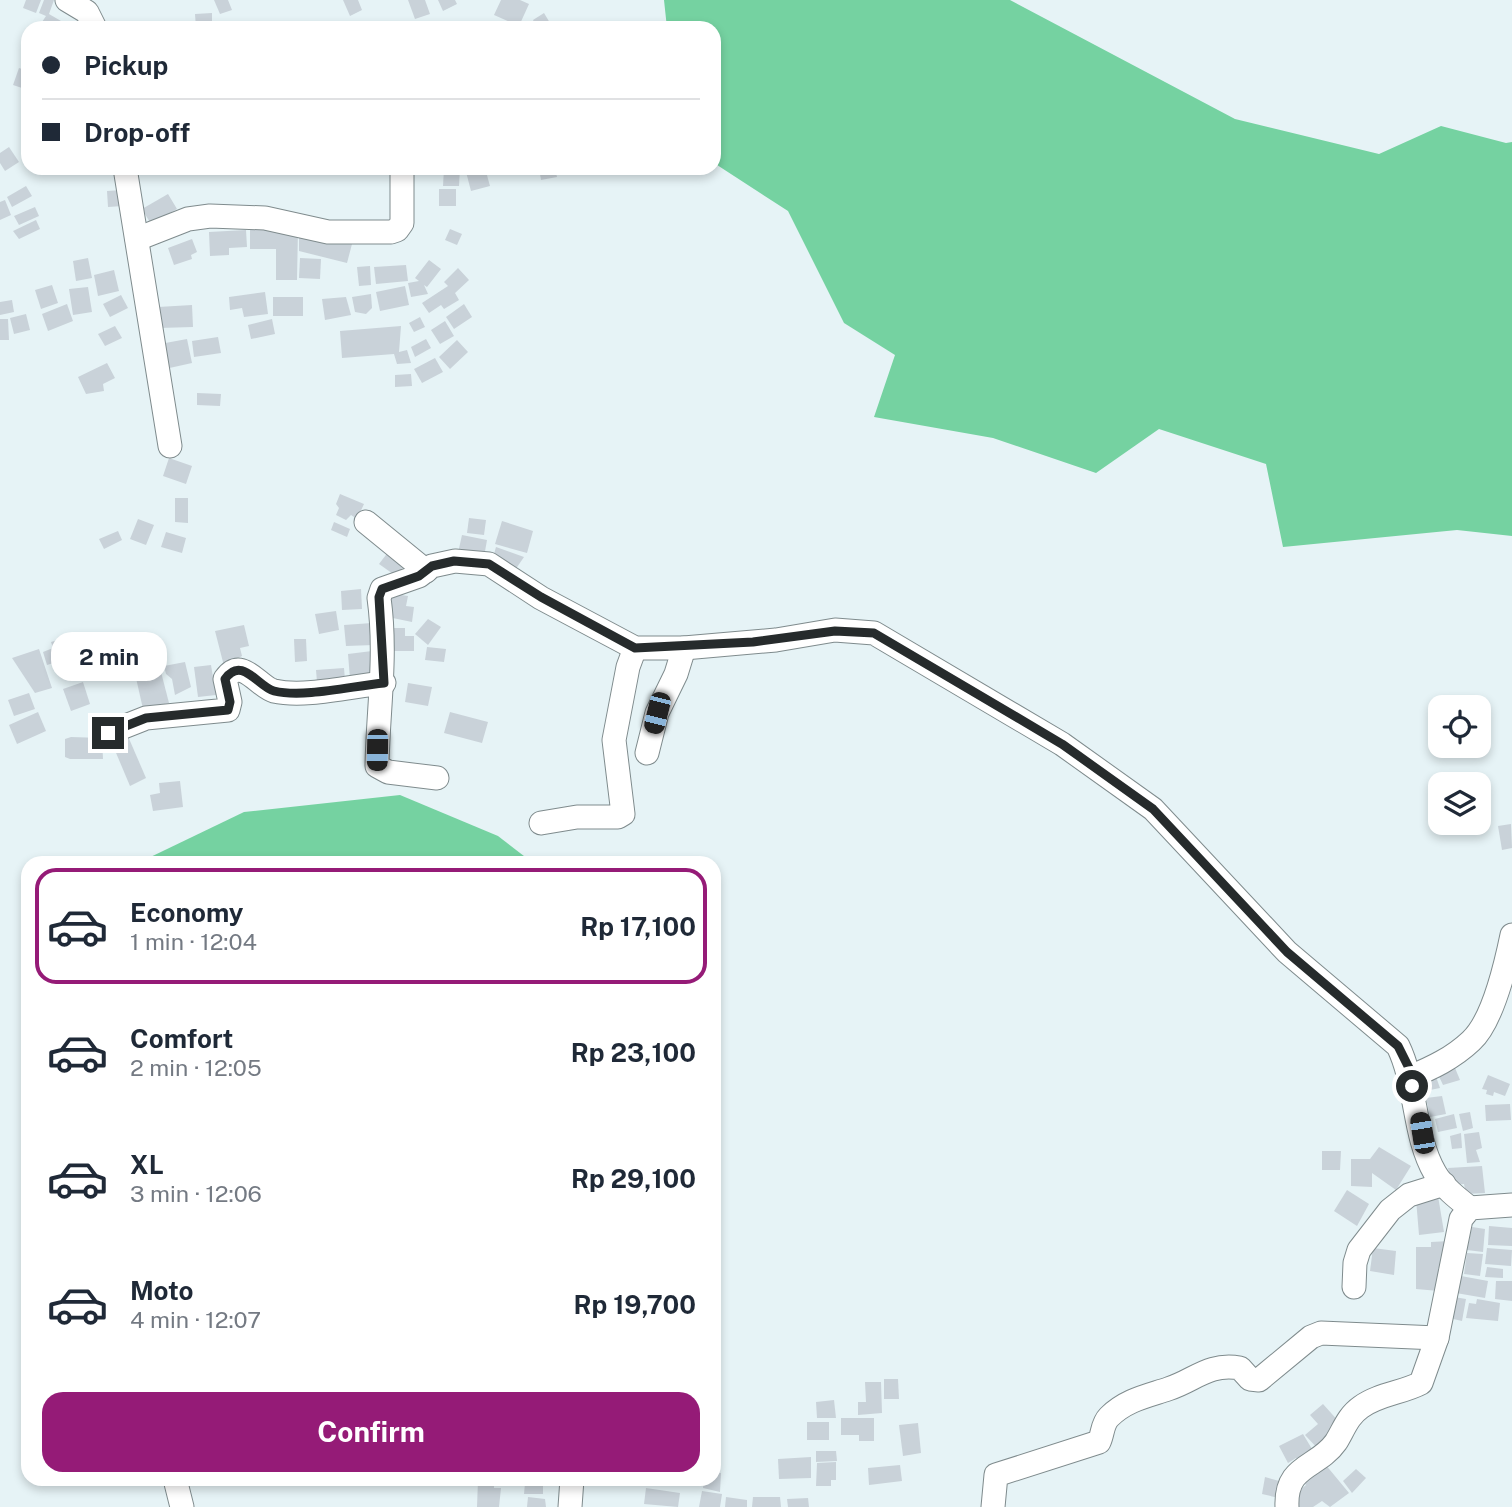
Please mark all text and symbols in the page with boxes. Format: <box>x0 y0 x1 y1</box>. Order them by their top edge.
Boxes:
text: Pickup <box>84 50 168 81</box>
text: Drop-off <box>84 117 190 148</box>
callout: 2 min <box>50 632 166 680</box>
text: 2 min <box>79 643 139 670</box>
car <box>642 690 673 736</box>
map controls <box>1428 695 1491 835</box>
button: locate <box>1428 695 1491 758</box>
route end <box>92 717 124 749</box>
car <box>367 729 388 771</box>
button: layers <box>1428 772 1491 835</box>
icon: car <box>46 895 109 958</box>
text: Economy <box>130 897 243 928</box>
text: Rp 17,100 <box>580 911 696 942</box>
text: 1 min · 12:04 <box>130 928 257 955</box>
icon: car <box>46 1021 109 1084</box>
text: Comfort <box>130 1023 233 1054</box>
text: Rp 23,100 <box>571 1037 696 1068</box>
text: 2 min · 12:05 <box>130 1054 262 1081</box>
route start <box>1396 1070 1428 1102</box>
car <box>1409 1111 1436 1155</box>
icon: car <box>46 1147 109 1210</box>
text: XL <box>130 1149 164 1180</box>
text: Rp 29,100 <box>571 1163 696 1194</box>
text: 3 min · 12:06 <box>130 1180 262 1207</box>
icon: car <box>46 1273 109 1336</box>
text: Moto <box>130 1275 193 1306</box>
text: Rp 19,700 <box>574 1289 696 1320</box>
text: 4 min · 12:07 <box>130 1306 261 1333</box>
button: Confirm <box>42 1392 700 1472</box>

